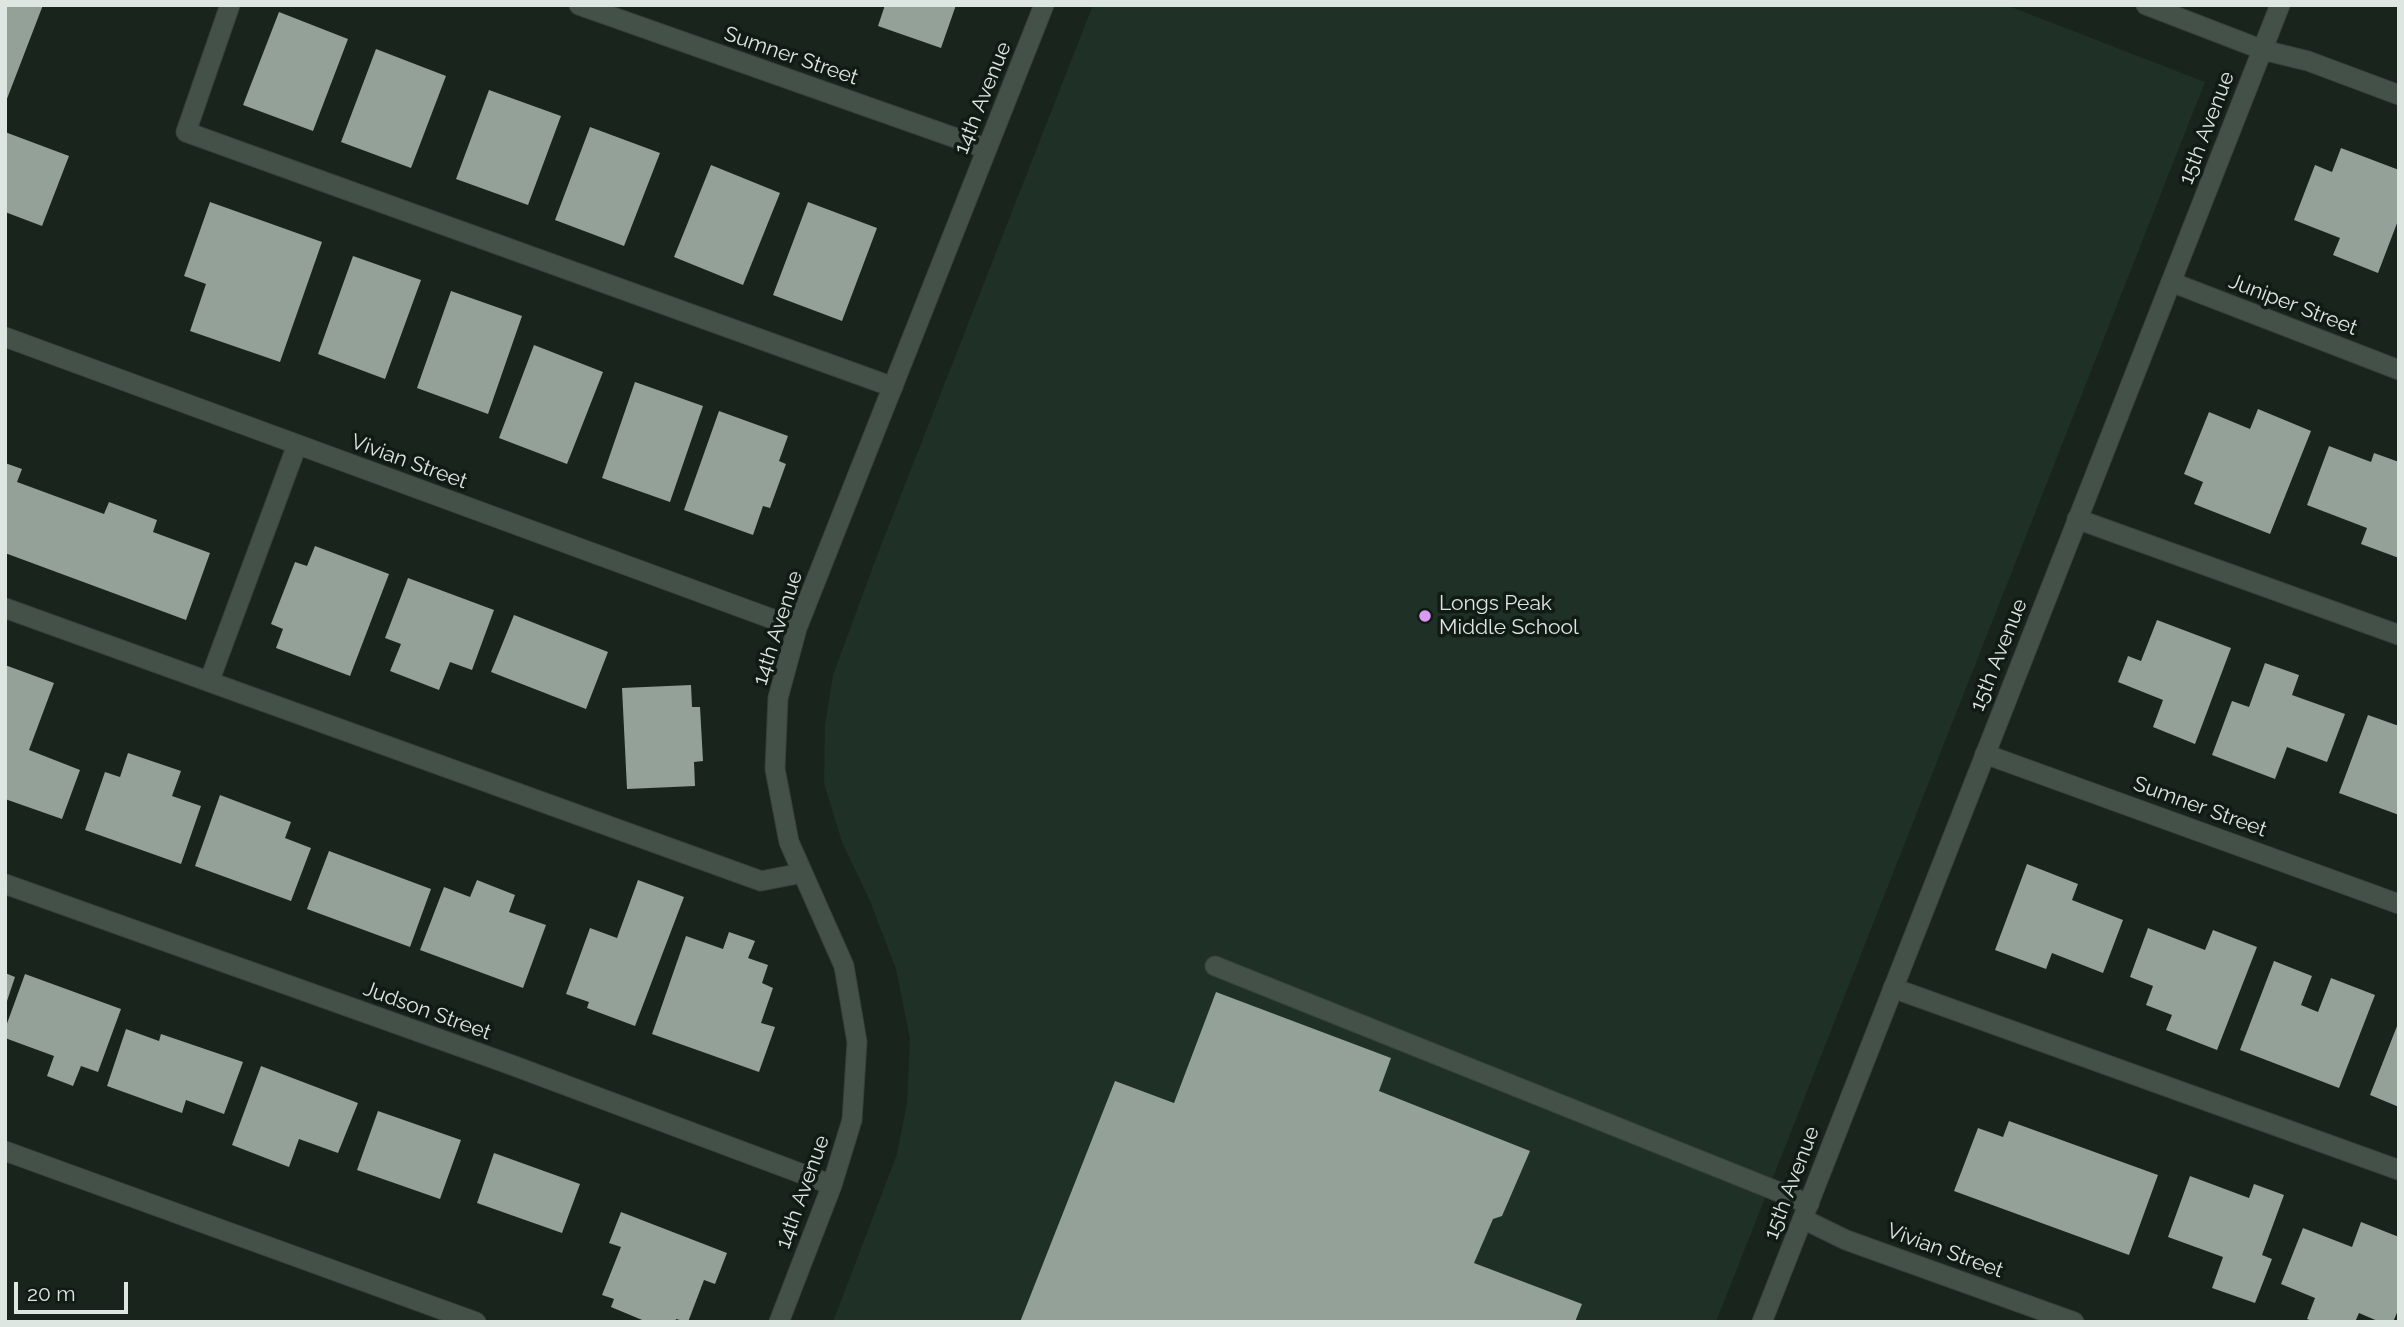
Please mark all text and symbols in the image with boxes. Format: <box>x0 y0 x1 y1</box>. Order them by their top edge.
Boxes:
street label: Sumner Street <box>721 21 861 91</box>
street label: 14th Avenue <box>949 38 1017 158</box>
street label: 15th Avenue <box>2174 68 2240 188</box>
street label: Juniper Street <box>2225 269 2361 341</box>
street label: Vivian Street <box>347 429 471 495</box>
street label: 14th Avenue <box>748 568 808 688</box>
place label: Longs Peak Middle School <box>1439 591 1579 641</box>
street label: 15th Avenue <box>1965 595 2033 715</box>
marker: Longs Peak Middle School <box>1417 608 1433 624</box>
street label: Sumner Street <box>2130 771 2270 843</box>
street label: Judson Street <box>360 976 494 1046</box>
street label: 15th Avenue <box>1759 1123 1825 1243</box>
street label: 14th Avenue <box>771 1132 835 1252</box>
street label: Vivian Street <box>1883 1218 2007 1284</box>
scale bar <box>18 1268 131 1312</box>
text: 20 m <box>27 1281 75 1306</box>

